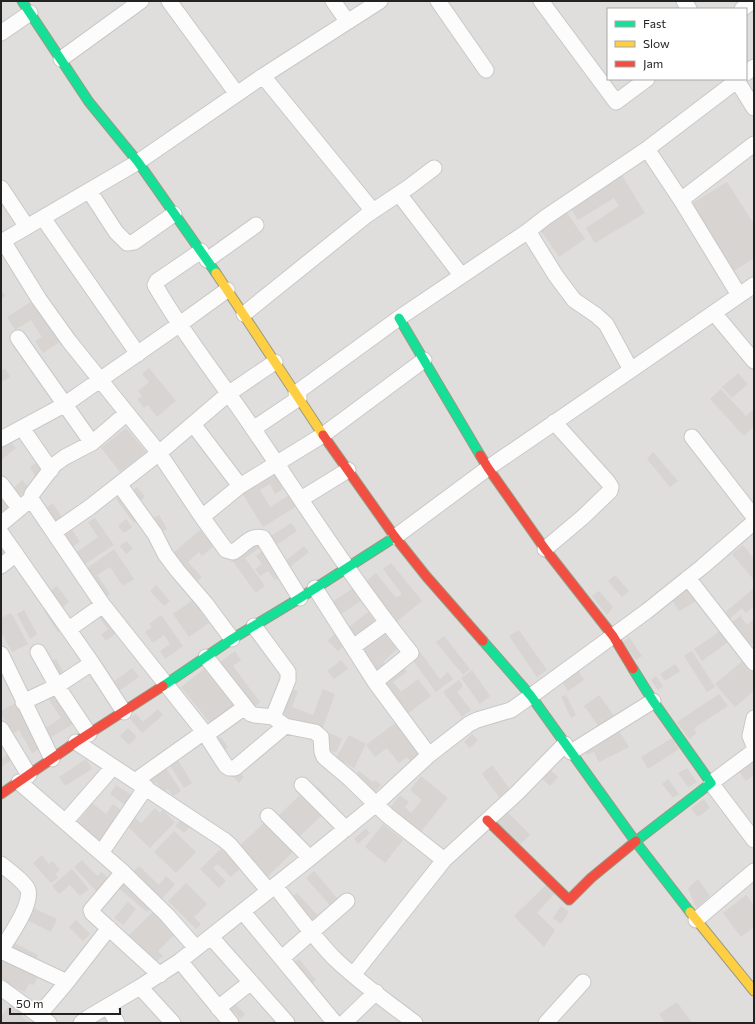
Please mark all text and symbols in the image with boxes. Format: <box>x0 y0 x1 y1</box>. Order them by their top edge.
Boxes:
legend <box>607 8 747 80</box>
text: Fast <box>643 16 666 30</box>
text: Slow <box>643 36 670 50</box>
text: Jam <box>643 56 663 71</box>
scale bar <box>10 990 120 1016</box>
text: 50 m <box>16 996 44 1010</box>

